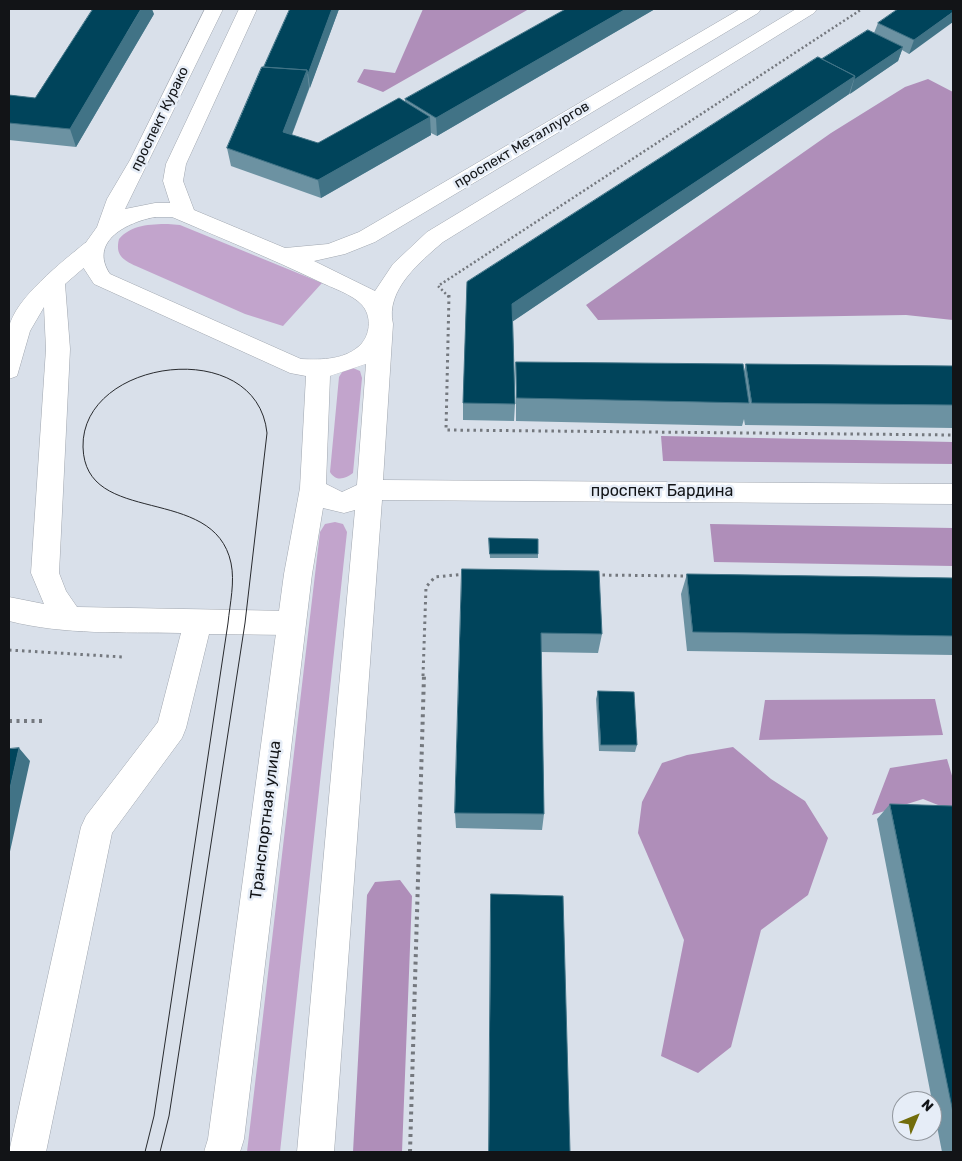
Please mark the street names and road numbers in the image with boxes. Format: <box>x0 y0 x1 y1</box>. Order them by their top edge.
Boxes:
street label: проспект Курако <box>128 64 192 174</box>
street label: проспект Металлургов <box>451 98 593 192</box>
street label: проспект Бардина <box>591 481 733 501</box>
street label: Транспортная улица <box>247 740 285 900</box>

